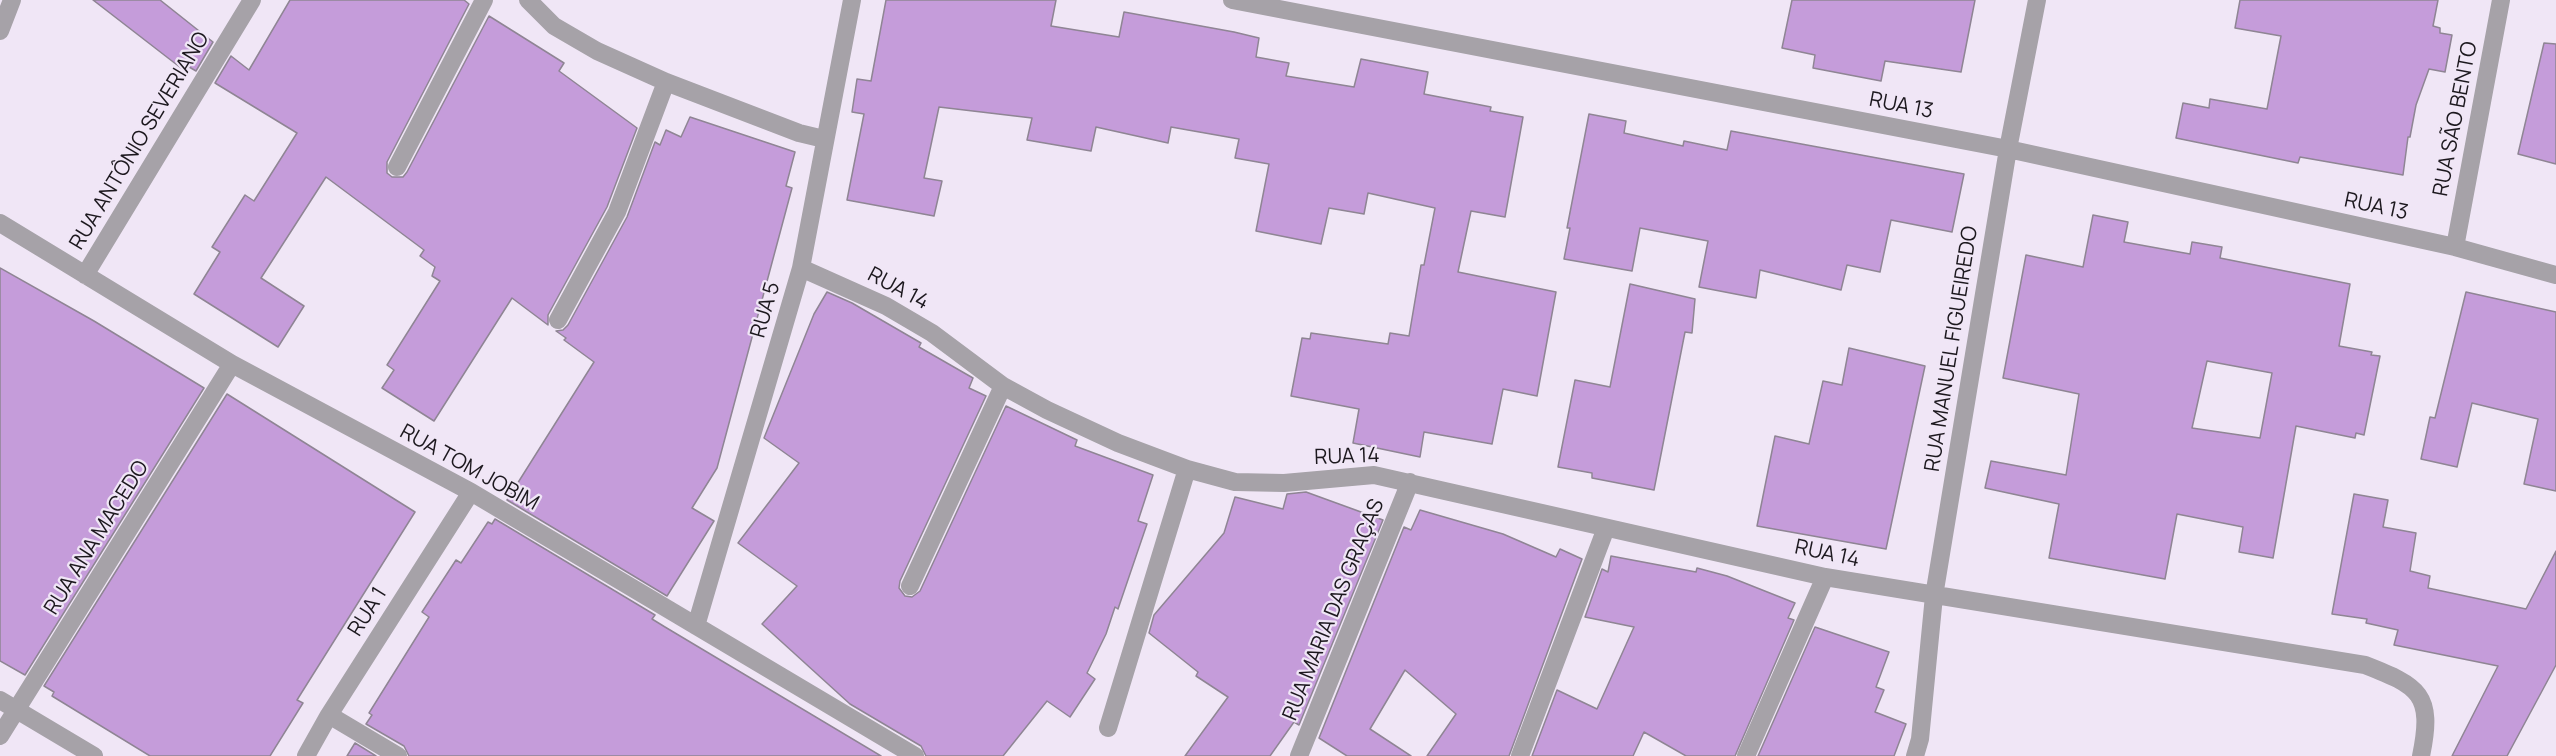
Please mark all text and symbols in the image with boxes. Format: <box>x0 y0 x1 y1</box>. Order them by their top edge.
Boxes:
street label: RUA ANTÔNIO SEVERIANO <box>65 28 215 254</box>
street label: RUA SÃO BENTO <box>2429 40 2483 198</box>
street label: RUA 13 <box>1867 87 1935 125</box>
street label: RUA 13 <box>2342 188 2410 226</box>
street label: RUA MANUEL FIGUEIREDO <box>1920 224 1984 474</box>
street label: RUA 14 <box>863 263 933 315</box>
street label: RUA 5 <box>746 279 786 341</box>
street label: RUA TOM JOBIM <box>395 419 543 517</box>
street label: RUA 14 <box>1314 443 1380 471</box>
street label: RUA ANA MACEDO <box>39 456 155 620</box>
street label: RUA MARIA DAS GRAÇAS <box>1278 496 1390 724</box>
street label: RUA 14 <box>1792 535 1862 573</box>
street label: RUA 1 <box>343 583 393 641</box>

